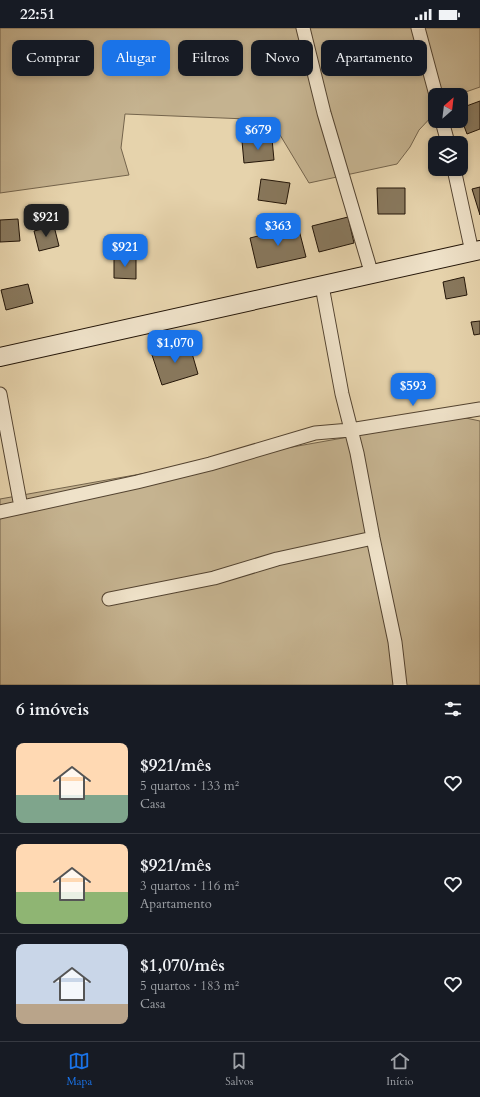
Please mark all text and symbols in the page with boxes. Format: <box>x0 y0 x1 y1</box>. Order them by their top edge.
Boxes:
text: 22:51 <box>20 4 55 24</box>
chip: Comprar <box>12 40 94 76</box>
chip: Alugar <box>102 40 170 76</box>
chip: Filtros <box>178 40 243 76</box>
chip: Novo <box>251 40 313 76</box>
chip: Apartamento <box>321 40 427 76</box>
north arrow <box>428 88 468 128</box>
map controls <box>428 88 468 176</box>
pin: $679 <box>234 117 282 151</box>
text: $679 <box>245 121 271 139</box>
button: layers <box>428 136 468 176</box>
pin: $921 <box>22 204 70 238</box>
text: $921 <box>33 208 59 226</box>
pin: $363 <box>254 213 302 247</box>
text: $363 <box>265 217 291 235</box>
pin: $921 <box>101 234 149 268</box>
text: $921 <box>112 238 138 256</box>
pin: $1,070 <box>142 330 208 364</box>
text: $1,070 <box>156 334 194 352</box>
pin: $593 <box>389 373 437 407</box>
text: $593 <box>400 377 426 395</box>
text: 6 imóveis <box>16 698 89 721</box>
icon: filters <box>442 698 464 720</box>
text: $921/mês <box>140 754 211 777</box>
icon: home <box>48 759 96 807</box>
icon: heart <box>442 772 464 794</box>
text: 5 quartos · 133 m² <box>140 777 239 795</box>
text: Casa <box>140 795 166 813</box>
text: $921/mês <box>140 854 211 877</box>
icon: home <box>48 860 96 908</box>
icon: heart <box>442 873 464 895</box>
text: 3 quartos · 116 m² <box>140 877 239 895</box>
text: Apartamento <box>140 895 212 913</box>
text: $1,070/mês <box>140 954 225 977</box>
icon: home <box>48 960 96 1008</box>
icon: heart <box>442 973 464 995</box>
text: 5 quartos · 183 m² <box>140 977 239 995</box>
text: Casa <box>140 995 166 1013</box>
tab: Mapa <box>66 1050 92 1089</box>
tab: Salvos <box>225 1050 253 1089</box>
tab: Início <box>386 1050 414 1089</box>

